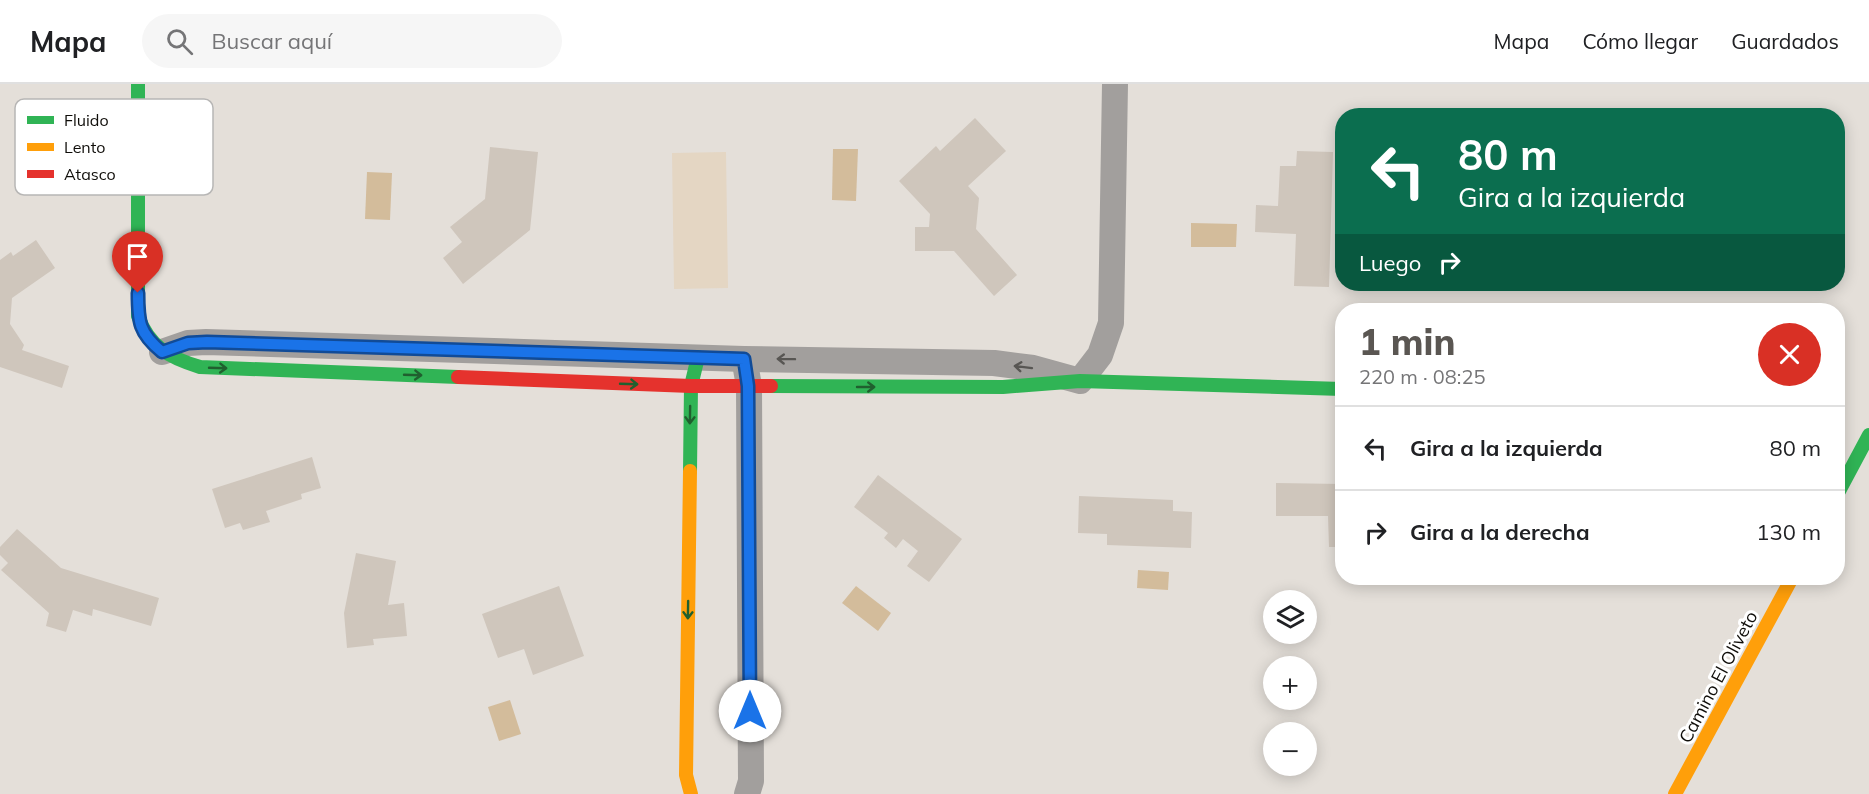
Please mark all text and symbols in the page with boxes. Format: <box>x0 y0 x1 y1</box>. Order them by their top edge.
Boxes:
search box <box>142 14 562 68</box>
text: Mapa <box>30 24 106 59</box>
icon: search <box>163 25 196 58</box>
text: Buscar aquí <box>211 27 332 55</box>
text: Mapa <box>1494 28 1549 54</box>
text: Cómo llegar <box>1582 28 1698 54</box>
text: Guardados <box>1731 28 1839 54</box>
legend <box>15 99 213 195</box>
text: Fluido <box>64 110 109 130</box>
text: 80 m <box>1458 128 1558 181</box>
icon: left <box>1359 132 1437 210</box>
text: Lento <box>64 137 105 157</box>
text: Atasco <box>64 164 116 184</box>
text: Gira a la izquierda <box>1458 180 1685 214</box>
pin <box>112 231 163 293</box>
icon: arrive <box>121 240 154 273</box>
icon: right <box>1433 246 1466 279</box>
text: Luego <box>1359 249 1421 277</box>
text: 1 min <box>1359 319 1455 364</box>
button: close <box>1758 323 1821 386</box>
one-way arrow <box>777 354 797 365</box>
one-way arrow <box>1014 361 1034 372</box>
one-way arrow <box>207 362 227 373</box>
text: 220 m · 08:25 <box>1359 364 1485 389</box>
one-way arrow <box>402 370 422 381</box>
one-way arrow <box>618 378 638 389</box>
one-way arrow <box>855 381 875 392</box>
one-way arrow <box>685 404 696 424</box>
icon: left <box>1359 432 1392 465</box>
text: Gira a la izquierda <box>1410 434 1603 462</box>
text: 80 m <box>1770 434 1821 462</box>
icon: right <box>1359 516 1392 549</box>
text: Gira a la derecha <box>1410 518 1590 546</box>
text: 130 m <box>1756 518 1821 546</box>
map controls <box>1263 590 1317 776</box>
button: layers <box>1263 590 1317 644</box>
one-way arrow <box>682 599 694 619</box>
street label: Camino El Oliveto <box>1674 607 1762 747</box>
button: + <box>1263 656 1317 710</box>
position arrow <box>718 679 782 743</box>
button: − <box>1263 722 1317 776</box>

